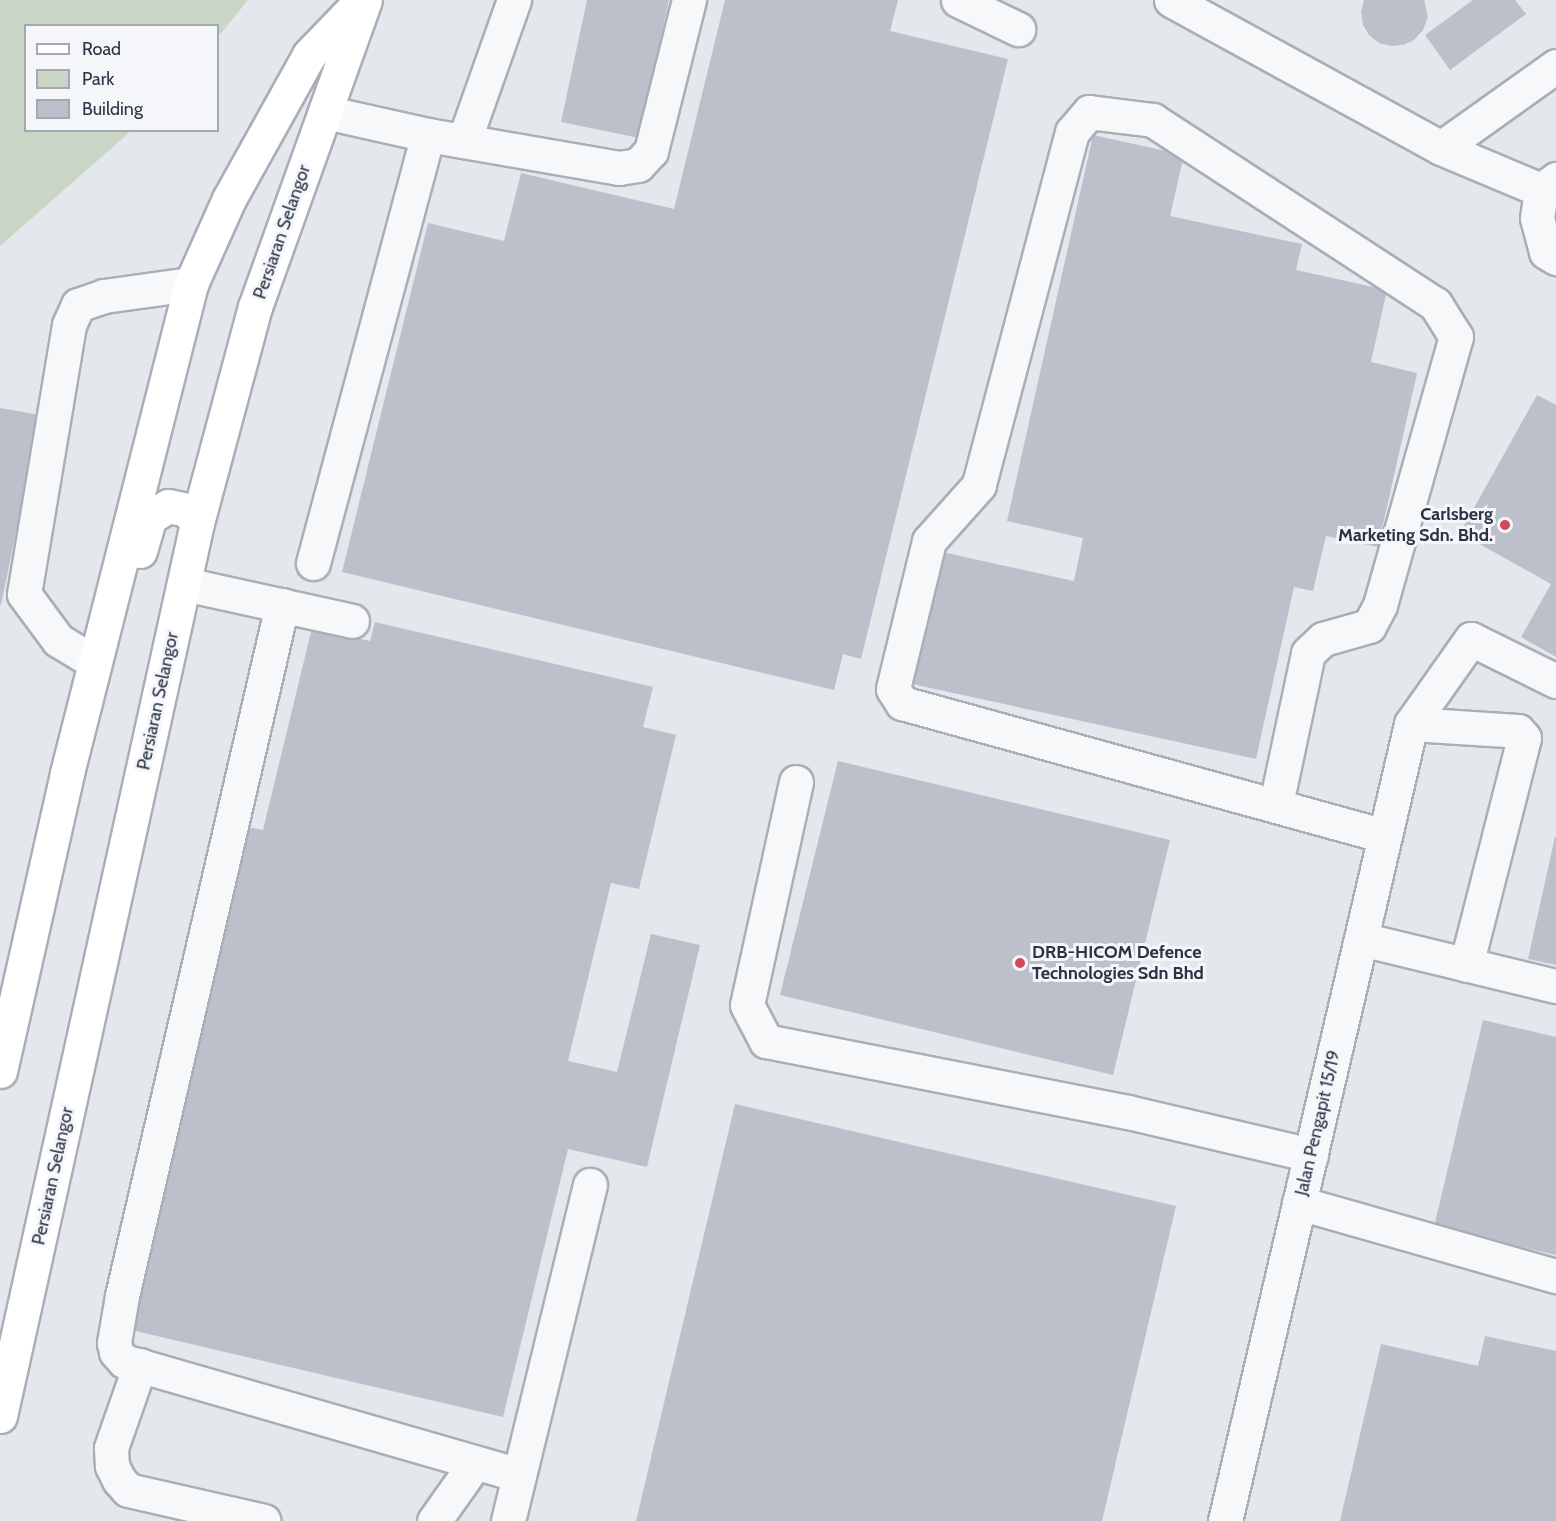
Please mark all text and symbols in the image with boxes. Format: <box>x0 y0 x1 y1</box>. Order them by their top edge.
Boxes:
legend <box>24 24 219 132</box>
text: Road <box>82 38 121 60</box>
text: Park <box>82 68 114 90</box>
text: Building <box>82 98 143 120</box>
street label: Persiaran Selangor <box>249 162 315 302</box>
place label: Carlsberg Marketing Sdn. Bhd. <box>1338 504 1493 546</box>
marker: Carlsberg Marketing Sdn. Bhd. <box>1498 518 1512 532</box>
street label: Persiaran Selangor <box>133 630 183 772</box>
place label: DRB-HICOM Defence Technologies Sdn Bhd <box>1032 942 1204 984</box>
marker: DRB-HICOM Defence Technologies Sdn Bhd <box>1013 956 1027 970</box>
street label: Jalan Pengapit 15/19 <box>1291 1048 1345 1198</box>
street label: Persiaran Selangor <box>28 1105 78 1247</box>

